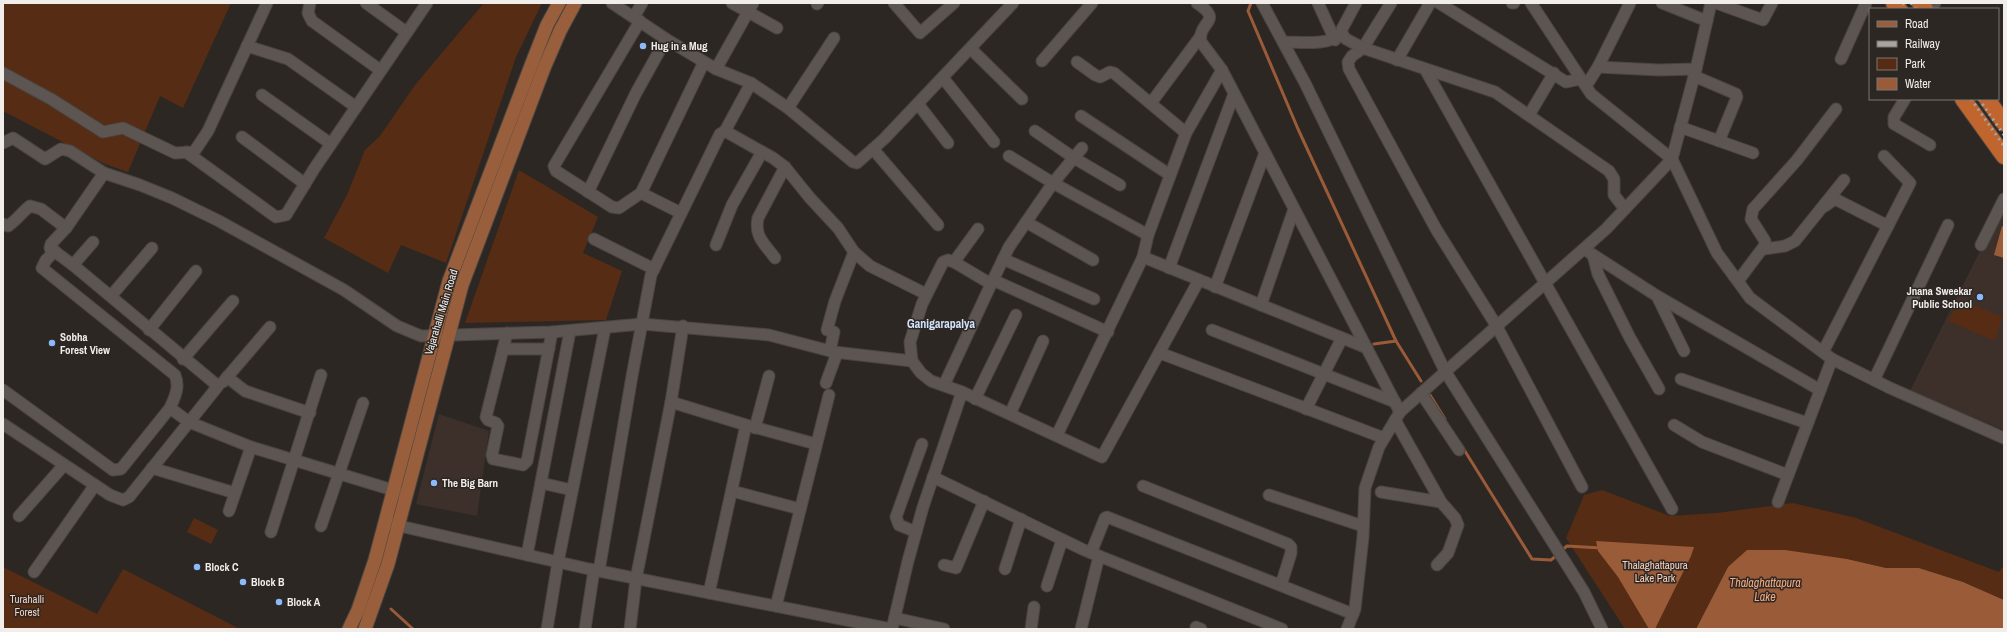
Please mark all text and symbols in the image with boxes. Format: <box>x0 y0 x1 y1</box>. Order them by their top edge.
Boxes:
legend <box>1869 8 1999 100</box>
text: Road <box>1905 16 1929 32</box>
text: Railway <box>1905 36 1940 52</box>
place label: Hug in a Mug <box>651 39 708 53</box>
marker: Hug in a Mug <box>638 41 648 51</box>
text: Park <box>1905 56 1925 72</box>
text: Water <box>1905 76 1932 92</box>
street label: Vajarahalli Main Road <box>421 268 461 356</box>
place label: Jnana Sweekar Public School <box>1907 284 1972 311</box>
marker: Jnana Sweekar Public School <box>1975 292 1985 302</box>
district label: Ganigarapalya <box>907 316 975 332</box>
place label: Sobha Forest View <box>60 330 110 357</box>
marker: Sobha Forest View <box>47 338 57 348</box>
place label: The Big Barn <box>442 476 498 490</box>
marker: The Big Barn <box>429 478 439 488</box>
park label: Thalaghattapura Lake Park <box>1622 558 1688 585</box>
place label: Block C <box>205 560 239 574</box>
marker: Block C <box>192 562 202 572</box>
place label: Block B <box>251 575 285 589</box>
water label: Thalaghattapura Lake <box>1729 575 1801 605</box>
marker: Block B <box>238 577 248 587</box>
park label: Turahalli Forest <box>10 592 44 619</box>
place label: Block A <box>287 595 321 609</box>
marker: Block A <box>274 597 284 607</box>

